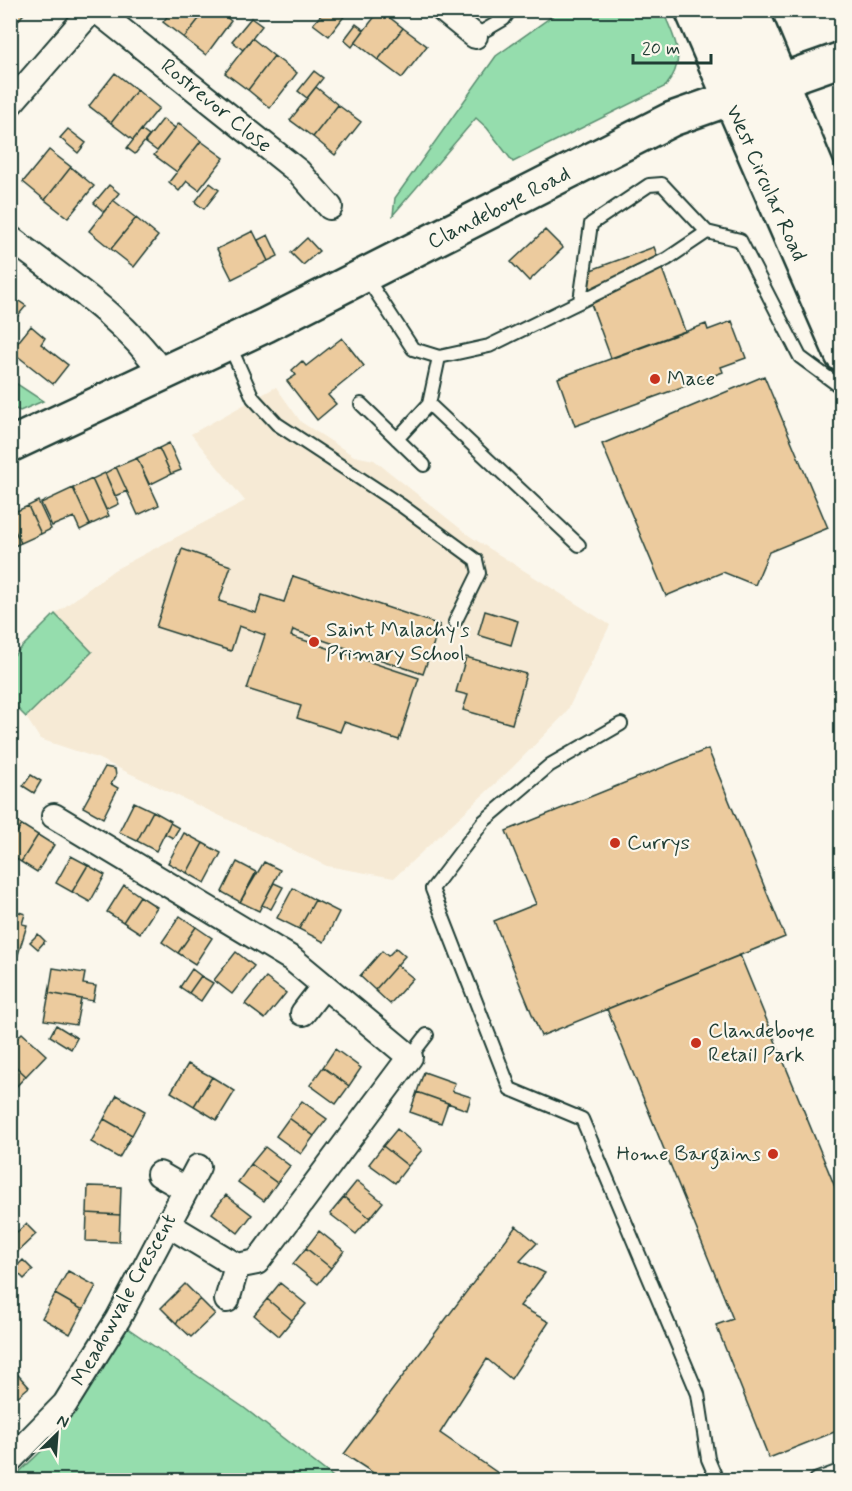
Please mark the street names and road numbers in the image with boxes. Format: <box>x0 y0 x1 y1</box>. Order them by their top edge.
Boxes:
street label: Rostrevor Close <box>155 53 277 159</box>
street label: West Circular Road <box>719 100 813 266</box>
street label: Clandeboye Road <box>423 160 575 256</box>
street label: Meadowvale Crescent <box>65 1209 183 1391</box>

